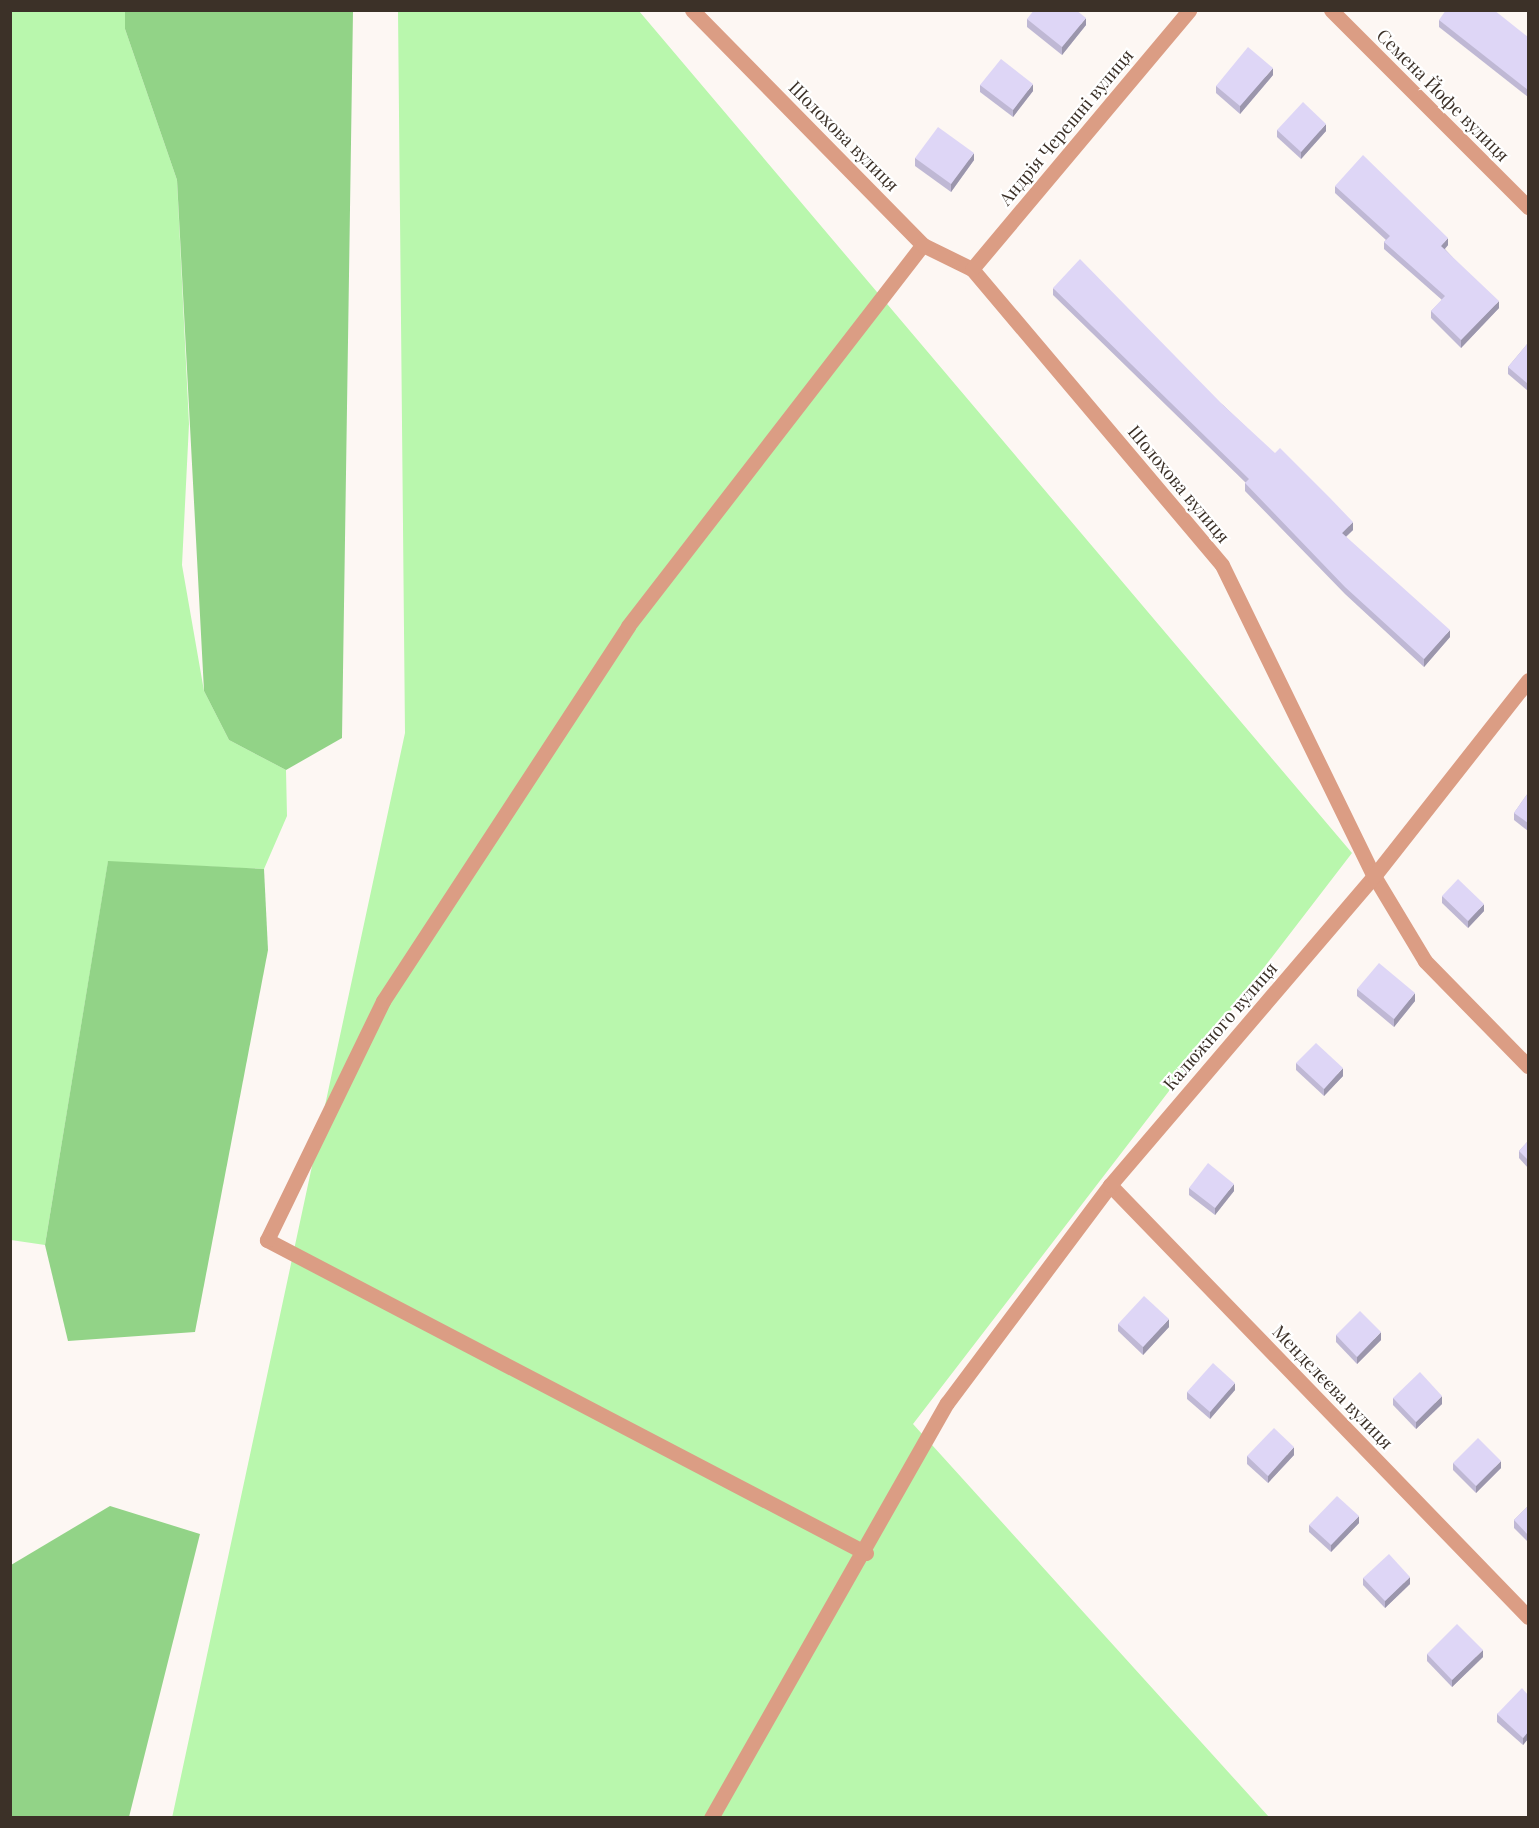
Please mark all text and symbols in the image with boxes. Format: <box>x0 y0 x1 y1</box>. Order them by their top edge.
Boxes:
street label: Семена Йофе вулиця <box>1372 24 1514 166</box>
street label: Андрія Черешні вулиця <box>994 45 1138 209</box>
street label: Шолохова вулиця <box>785 77 903 195</box>
street label: Шолохова вулиця <box>1124 421 1234 547</box>
street label: Калюжного вулиця <box>1159 958 1281 1094</box>
street label: Менделєєва вулиця <box>1268 1321 1398 1453</box>

